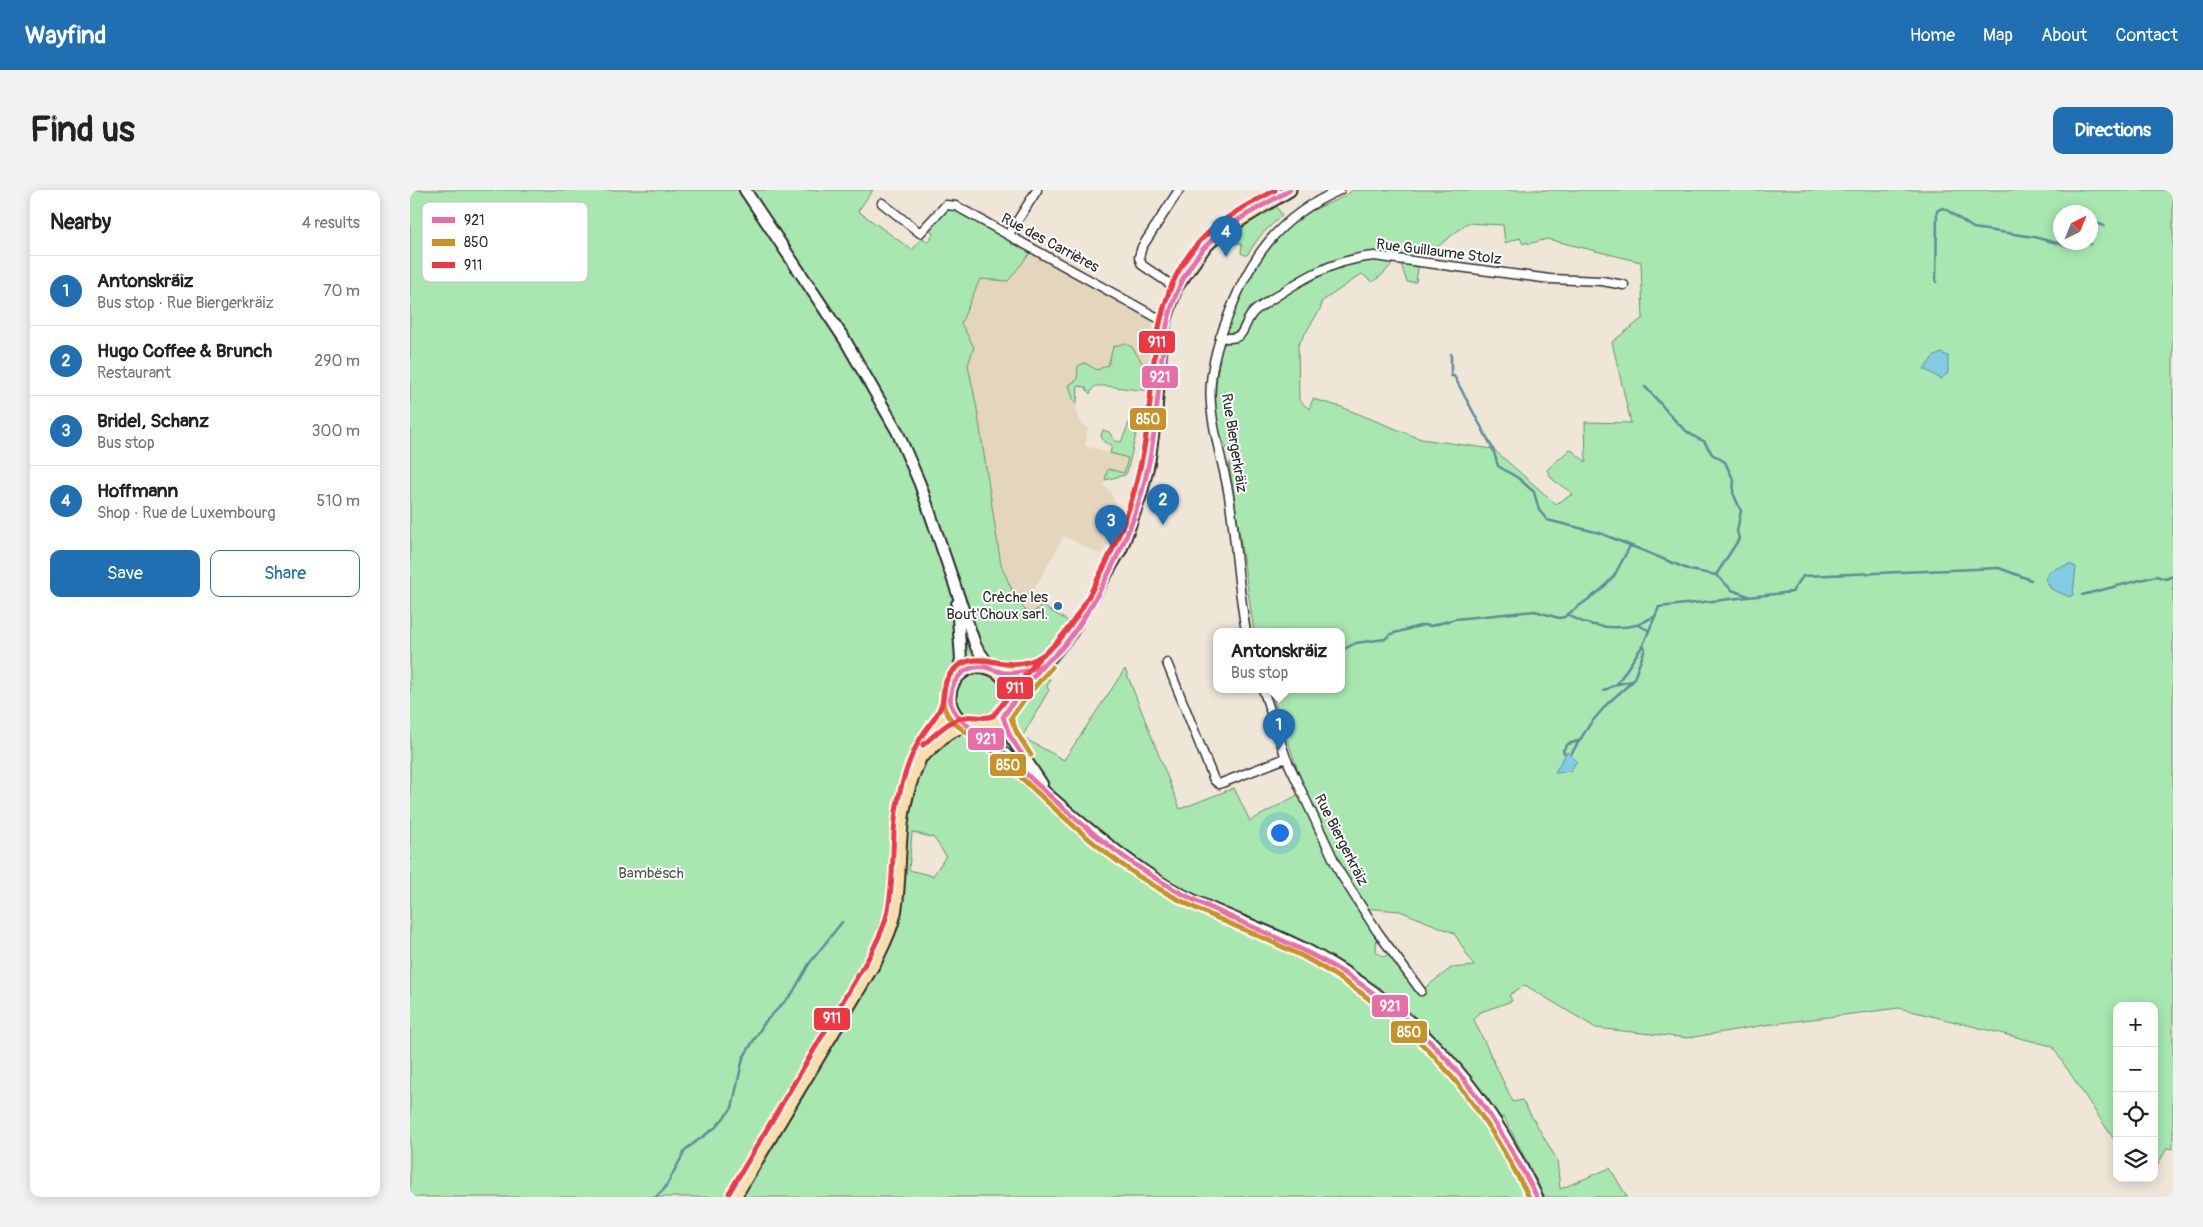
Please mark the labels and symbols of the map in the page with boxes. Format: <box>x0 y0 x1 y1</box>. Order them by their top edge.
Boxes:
legend <box>422 202 588 282</box>
north arrow <box>2053 205 2098 250</box>
street label: Rue des Carrières <box>998 209 1103 277</box>
text: 921 <box>464 212 485 229</box>
pin: 4 <box>1210 216 1242 257</box>
text: 850 <box>464 234 488 251</box>
street label: Rue Guillaume Stolz <box>1375 235 1503 269</box>
text: 911 <box>464 257 482 274</box>
line badge: 911 <box>1138 330 1176 354</box>
text: 911 <box>1148 334 1166 351</box>
line badge: 921 <box>1141 365 1179 389</box>
text: 921 <box>1150 369 1170 386</box>
street label: Rue Biergerkräiz <box>1217 392 1251 494</box>
line badge: 850 <box>1129 407 1167 431</box>
text: 850 <box>1136 411 1161 428</box>
pin: 2 <box>1147 484 1179 525</box>
pin: 3 <box>1095 505 1127 546</box>
place label: Crèche les Bout'Choux sarl. <box>946 588 1048 624</box>
marker: Crèche les Bout'Choux sarl. <box>1052 600 1064 612</box>
line badge: 911 <box>996 676 1034 700</box>
text: 911 <box>1006 680 1024 697</box>
pin: 1 <box>1263 709 1295 750</box>
line badge: 921 <box>967 727 1005 751</box>
text: 921 <box>976 731 996 748</box>
line badge: 850 <box>989 753 1027 777</box>
text: 850 <box>996 757 1021 774</box>
street label: Rue Biergerkräiz <box>1310 791 1372 889</box>
your location <box>1267 820 1293 846</box>
park label: Bambësch <box>618 864 684 883</box>
line badge: 921 <box>1371 994 1409 1018</box>
text: 921 <box>1380 998 1400 1015</box>
line badge: 911 <box>813 1007 851 1031</box>
text: 911 <box>823 1010 841 1027</box>
line badge: 850 <box>1390 1020 1428 1044</box>
text: 850 <box>1397 1024 1422 1041</box>

